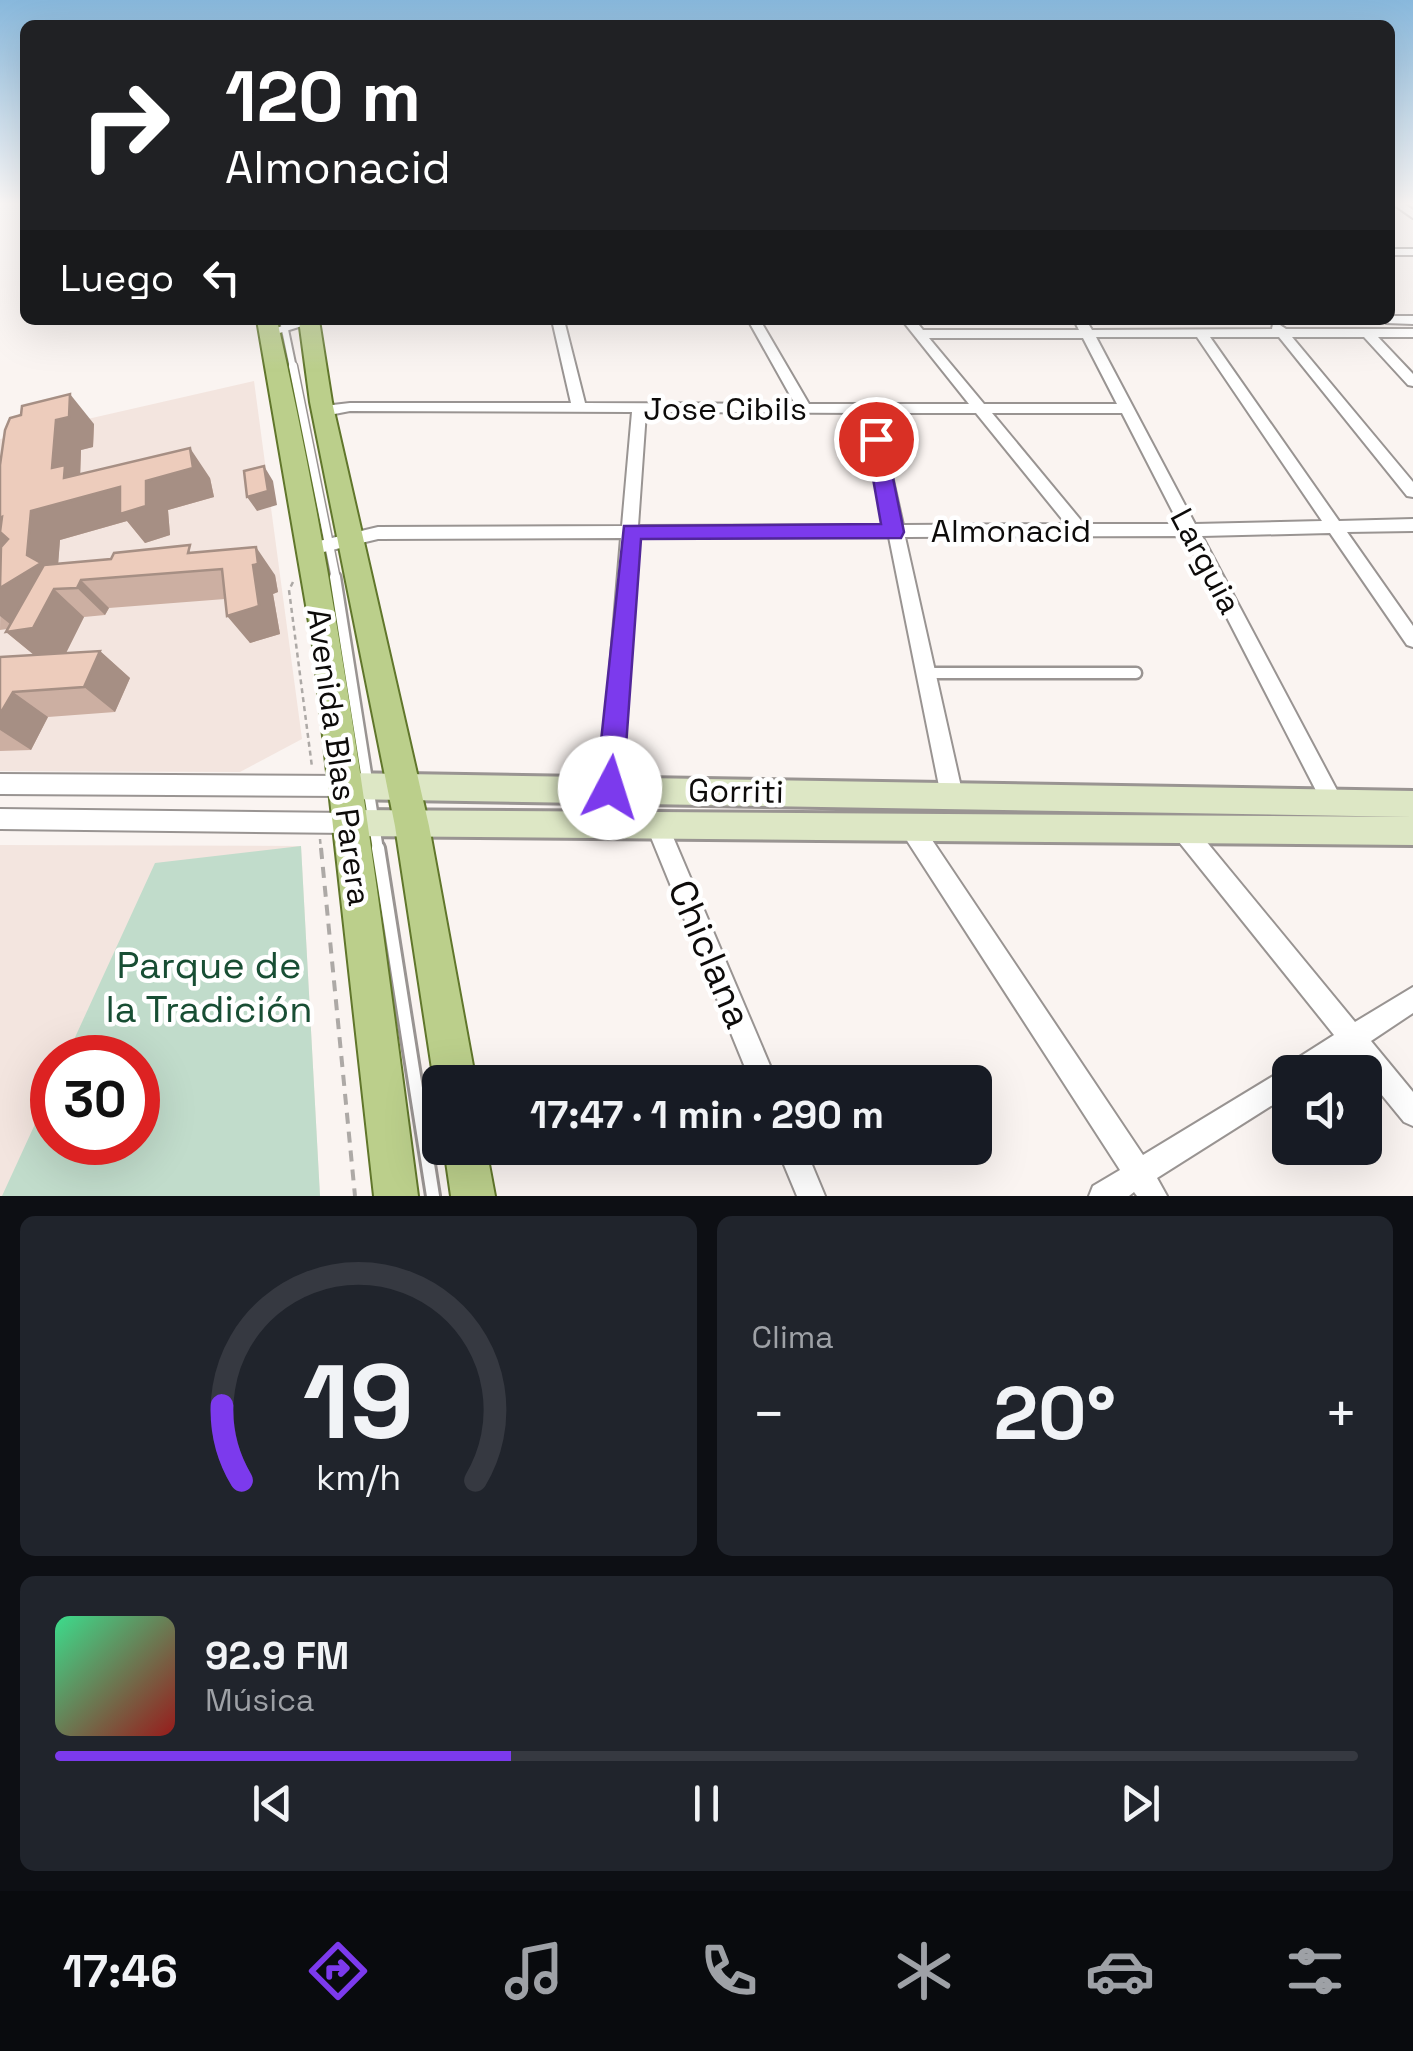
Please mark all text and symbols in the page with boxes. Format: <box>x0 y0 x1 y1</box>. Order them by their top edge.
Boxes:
text: 120 m <box>225 52 421 141</box>
icon: right <box>60 60 190 190</box>
text: Almonacid <box>225 139 451 196</box>
icon: left <box>194 250 249 305</box>
text: Luego <box>60 254 174 302</box>
street label: Jose Cibils <box>643 389 807 429</box>
pin <box>834 397 919 482</box>
icon: arrive <box>849 412 904 467</box>
street label: Larguia <box>1162 501 1250 621</box>
street label: Almonacid <box>931 511 1091 551</box>
street label: Avenida Blas Parera <box>298 606 380 908</box>
position arrow <box>558 736 662 840</box>
street label: Gorriti <box>688 770 784 812</box>
street label: Chiclana <box>657 873 763 1035</box>
park label: Parque de la Tradición <box>105 941 313 1033</box>
speed limit sign: 30 <box>30 1035 160 1165</box>
map controls <box>1272 1055 1382 1165</box>
button: sound <box>1272 1055 1382 1165</box>
text: 17:47 · 1 min · 290 m <box>530 1091 884 1139</box>
text: Clima <box>752 1317 834 1357</box>
text: 19 <box>303 1336 414 1468</box>
text: 20° <box>993 1365 1116 1461</box>
text: − <box>752 1379 786 1449</box>
text: + <box>1324 1379 1358 1449</box>
text: km/h <box>316 1455 401 1500</box>
text: 92.9 FM <box>205 1632 349 1680</box>
text: Música <box>205 1680 315 1720</box>
icon: previous <box>245 1776 300 1831</box>
icon: pause <box>679 1776 734 1831</box>
icon: next <box>1113 1776 1168 1831</box>
icon: directions <box>303 1936 373 2006</box>
icon: music <box>499 1936 569 2006</box>
icon: phone <box>694 1936 764 2006</box>
icon: climate <box>889 1936 959 2006</box>
icon: car <box>1085 1936 1155 2006</box>
icon: filters <box>1280 1936 1350 2006</box>
text: 17:46 <box>63 1943 178 2000</box>

